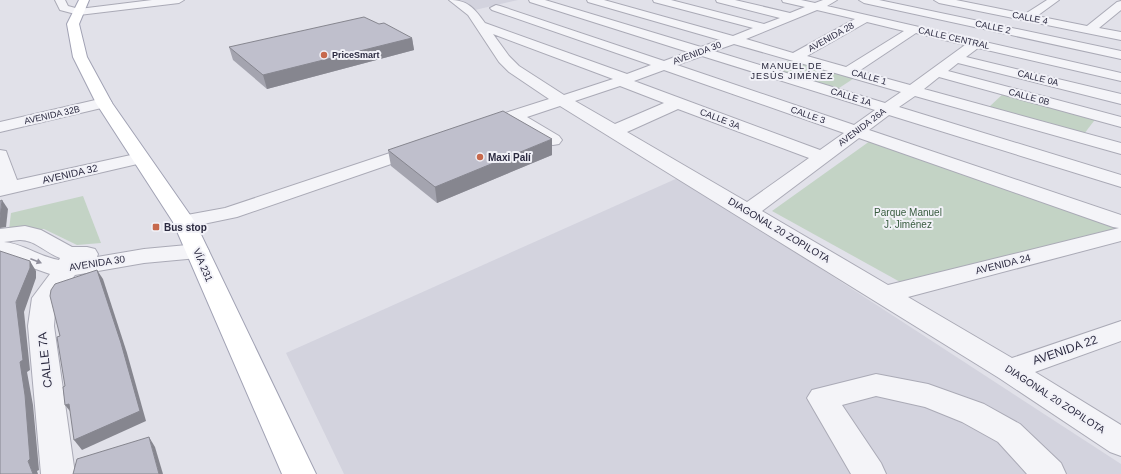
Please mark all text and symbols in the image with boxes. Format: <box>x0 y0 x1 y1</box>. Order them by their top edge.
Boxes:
street label: CALLE 4 <box>1011 10 1049 26</box>
street label: CALLE 2 <box>974 18 1012 36</box>
street label: AVENIDA 28 <box>806 20 856 54</box>
street label: CALLE CENTRAL <box>917 25 991 51</box>
street label: AVENIDA 30 <box>671 40 723 66</box>
marker: PriceSmart <box>319 50 329 60</box>
place label: PriceSmart <box>332 50 380 60</box>
district label: MANUEL DE JESÚS JIMÉNEZ <box>750 61 834 81</box>
street label: CALLE 1 <box>850 67 888 87</box>
street label: CALLE 0A <box>1016 68 1060 88</box>
street label: CALLE 1A <box>829 86 873 108</box>
street label: CALLE 0B <box>1007 87 1051 107</box>
street label: AVENIDA 32B <box>23 104 81 126</box>
street label: CALLE 3 <box>789 104 827 126</box>
street label: AVENIDA 26A <box>836 106 888 148</box>
street label: CALLE 3A <box>699 107 741 131</box>
marker: Maxi Palí <box>475 152 485 162</box>
place label: Maxi Palí <box>488 152 532 163</box>
street label: AVENIDA 32 <box>41 162 99 186</box>
street label: DIAGONAL 20 ZOPILOTA <box>726 195 832 265</box>
park label: Parque Manuel J. Jiménez <box>874 207 942 230</box>
marker: Bus stop <box>151 222 161 232</box>
place label: Bus stop <box>164 222 207 233</box>
street label: VÍA 231 <box>191 246 216 284</box>
street label: AVENIDA 24 <box>974 252 1032 276</box>
street label: AVENIDA 30 <box>68 253 126 273</box>
one-way arrow <box>31 258 43 264</box>
street label: CALLE 7A <box>35 331 55 389</box>
street label: AVENIDA 22 <box>1031 332 1100 368</box>
street label: DIAGONAL 20 ZOPILOTA <box>1003 363 1107 436</box>

